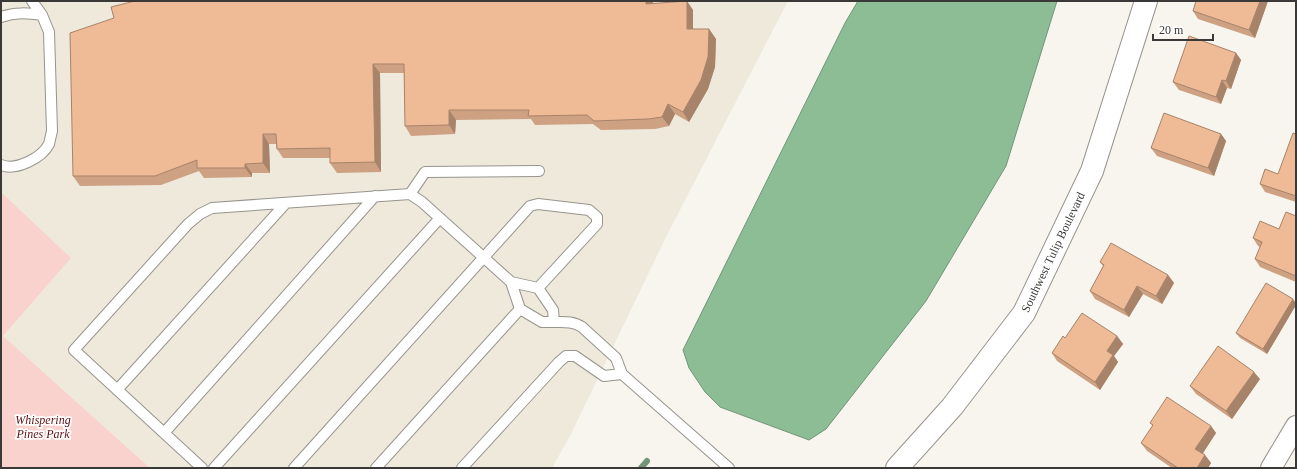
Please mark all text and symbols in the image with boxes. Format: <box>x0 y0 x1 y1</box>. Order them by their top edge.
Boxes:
scale bar <box>1153 16 1213 42</box>
text: 20 m <box>1159 23 1184 37</box>
street label: Southwest Tulip Boulevard <box>1018 190 1088 314</box>
park label: Whispering Pines Park <box>15 413 71 441</box>

